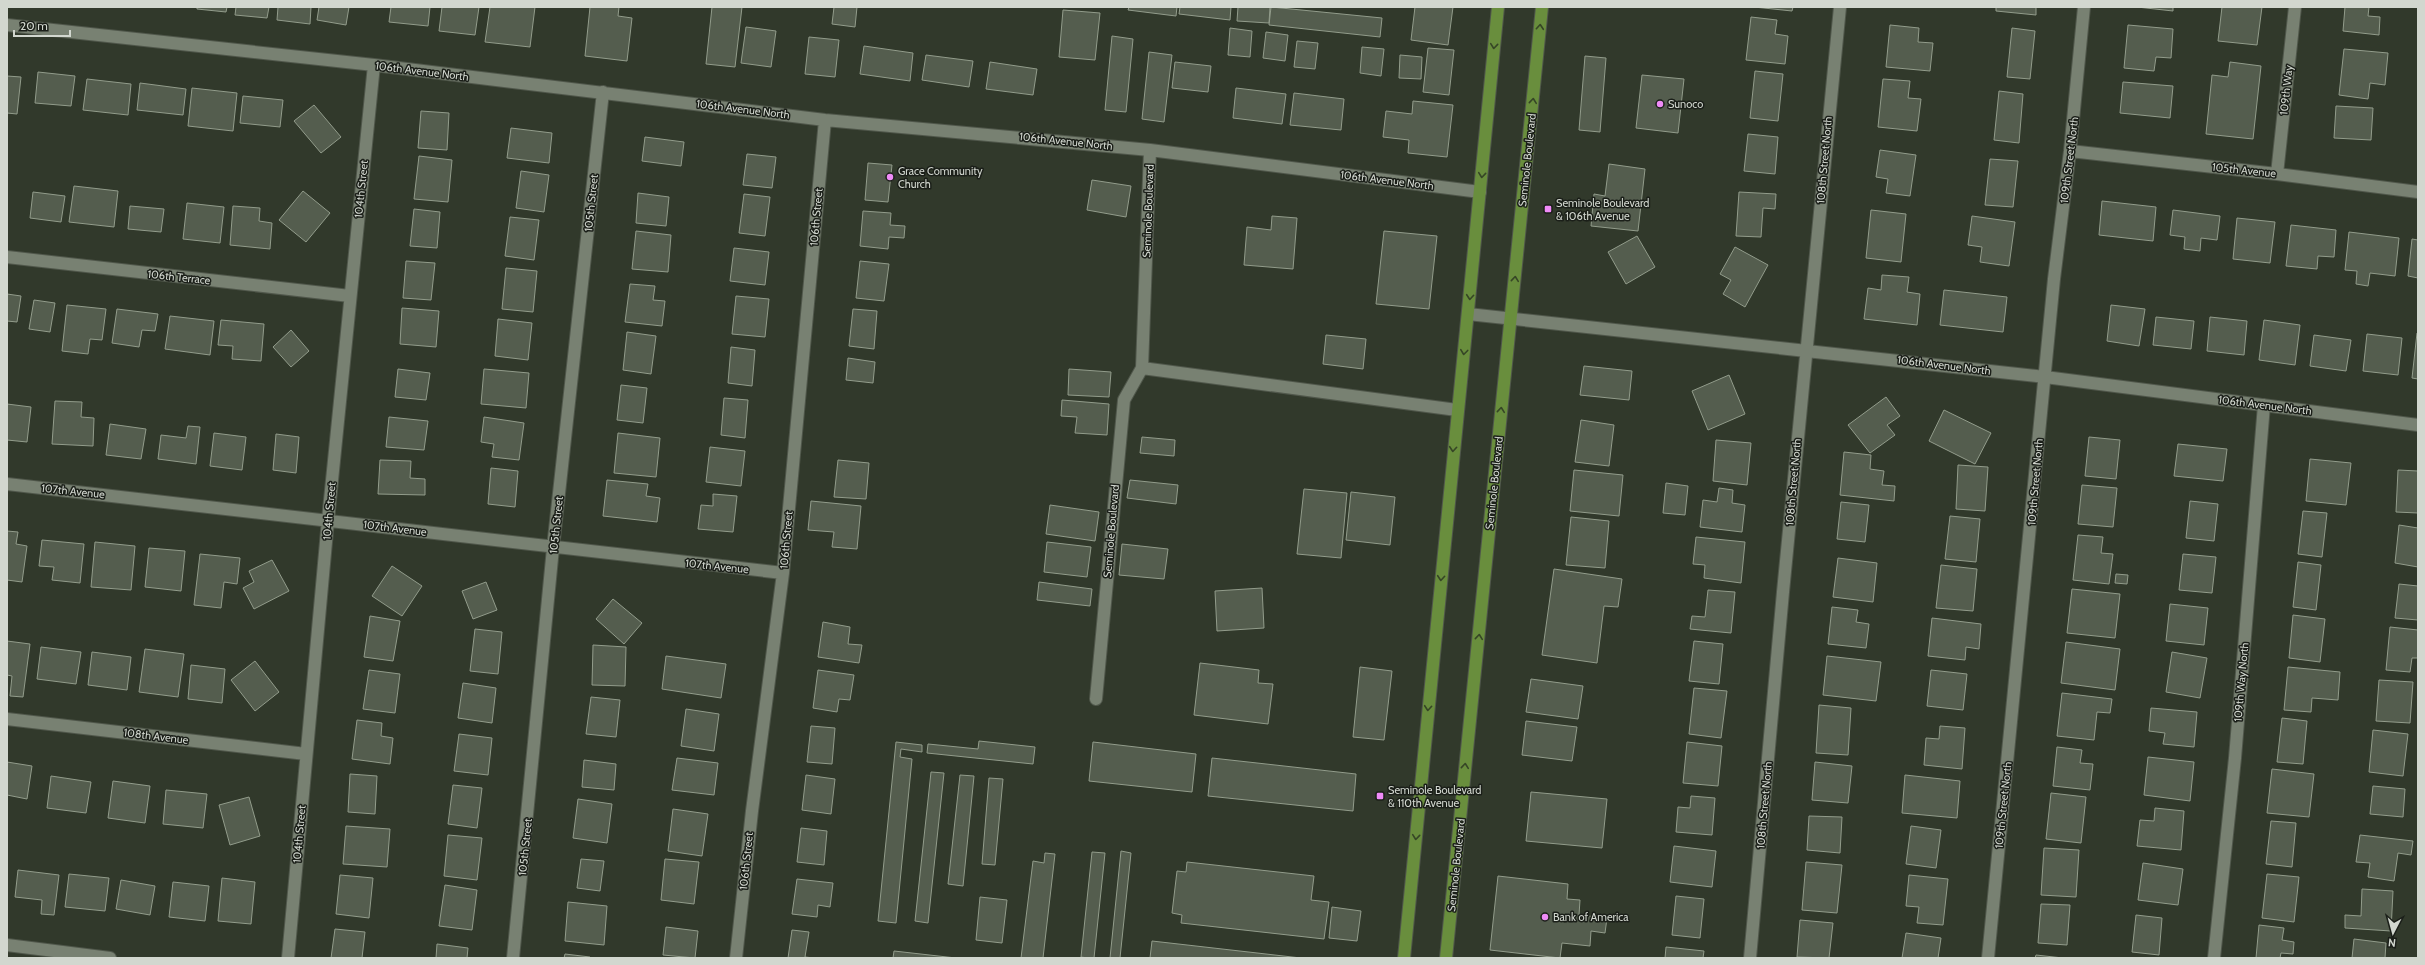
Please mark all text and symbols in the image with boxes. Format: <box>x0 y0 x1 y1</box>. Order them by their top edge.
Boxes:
scale bar <box>14 12 70 38</box>
text: 20 m <box>20 18 48 33</box>
one-way arrow <box>1535 24 1544 30</box>
one-way arrow <box>1490 43 1499 49</box>
street label: 106th Avenue North <box>375 58 469 84</box>
street label: 109th Way <box>2276 64 2296 116</box>
street label: 106th Avenue North <box>696 96 790 122</box>
place label: Sunoco <box>1668 97 1703 111</box>
one-way arrow <box>1528 98 1537 104</box>
marker: Sunoco <box>1655 99 1665 109</box>
street label: Seminole Boulevard <box>1515 113 1539 207</box>
street label: 108th Street North <box>1813 116 1835 204</box>
street label: 109th Street North <box>2057 116 2081 204</box>
street label: 106th Avenue North <box>1019 129 1113 153</box>
street label: 104th Street <box>351 159 371 219</box>
street label: 105th Avenue <box>2211 160 2277 180</box>
place label: Grace Community Church <box>898 164 983 191</box>
street label: Seminole Boulevard <box>1139 164 1157 258</box>
street label: 106th Avenue North <box>1340 167 1434 193</box>
marker: Grace Community Church <box>885 172 895 182</box>
one-way arrow <box>1477 172 1486 178</box>
street label: 105th Street <box>581 173 601 232</box>
street label: 106th Street <box>807 187 826 246</box>
place label: Seminole Boulevard & 106th Avenue <box>1556 196 1649 223</box>
marker: Seminole Boulevard & 106th Avenue <box>1543 204 1553 214</box>
street label: 106th Terrace <box>147 267 211 287</box>
one-way arrow <box>1510 276 1519 282</box>
one-way arrow <box>1466 294 1475 300</box>
one-way arrow <box>1460 349 1469 355</box>
street label: 106th Avenue North <box>1897 352 1991 378</box>
street label: 106th Avenue North <box>2218 392 2312 418</box>
one-way arrow <box>1497 407 1506 413</box>
street label: Seminole Boulevard <box>1482 436 1506 530</box>
street label: 108th Street North <box>1782 438 1804 526</box>
street label: 109th Street North <box>2024 438 2046 526</box>
one-way arrow <box>1449 446 1458 452</box>
street label: 107th Avenue <box>41 481 106 501</box>
street label: 104th Street <box>319 481 339 541</box>
street label: Seminole Boulevard <box>1100 484 1122 578</box>
street label: 105th Street <box>546 495 566 554</box>
street label: 106th Street <box>777 510 796 569</box>
street label: 107th Avenue <box>363 517 428 539</box>
street label: 107th Avenue <box>685 556 750 576</box>
one-way arrow <box>1436 575 1445 582</box>
one-way arrow <box>1474 634 1483 640</box>
street label: 109th Way North <box>2231 642 2251 722</box>
one-way arrow <box>1424 705 1433 711</box>
street label: 108th Avenue <box>123 725 189 747</box>
street label: 108th Street North <box>1753 761 1775 849</box>
street label: 109th Street North <box>1991 761 2015 849</box>
one-way arrow <box>1461 763 1470 769</box>
place label: Seminole Boulevard & 110th Avenue <box>1388 783 1481 810</box>
marker: Seminole Boulevard & 110th Avenue <box>1375 791 1385 801</box>
street label: 104th Street <box>289 804 309 864</box>
street label: 105th Street <box>515 817 535 876</box>
street label: Seminole Boulevard <box>1444 818 1468 912</box>
street label: 106th Street <box>736 831 756 891</box>
one-way arrow <box>1411 834 1420 840</box>
place label: Bank of America <box>1553 910 1629 924</box>
marker: Bank of America <box>1540 912 1550 922</box>
north arrow <box>2373 913 2413 953</box>
text: N <box>2387 936 2397 950</box>

